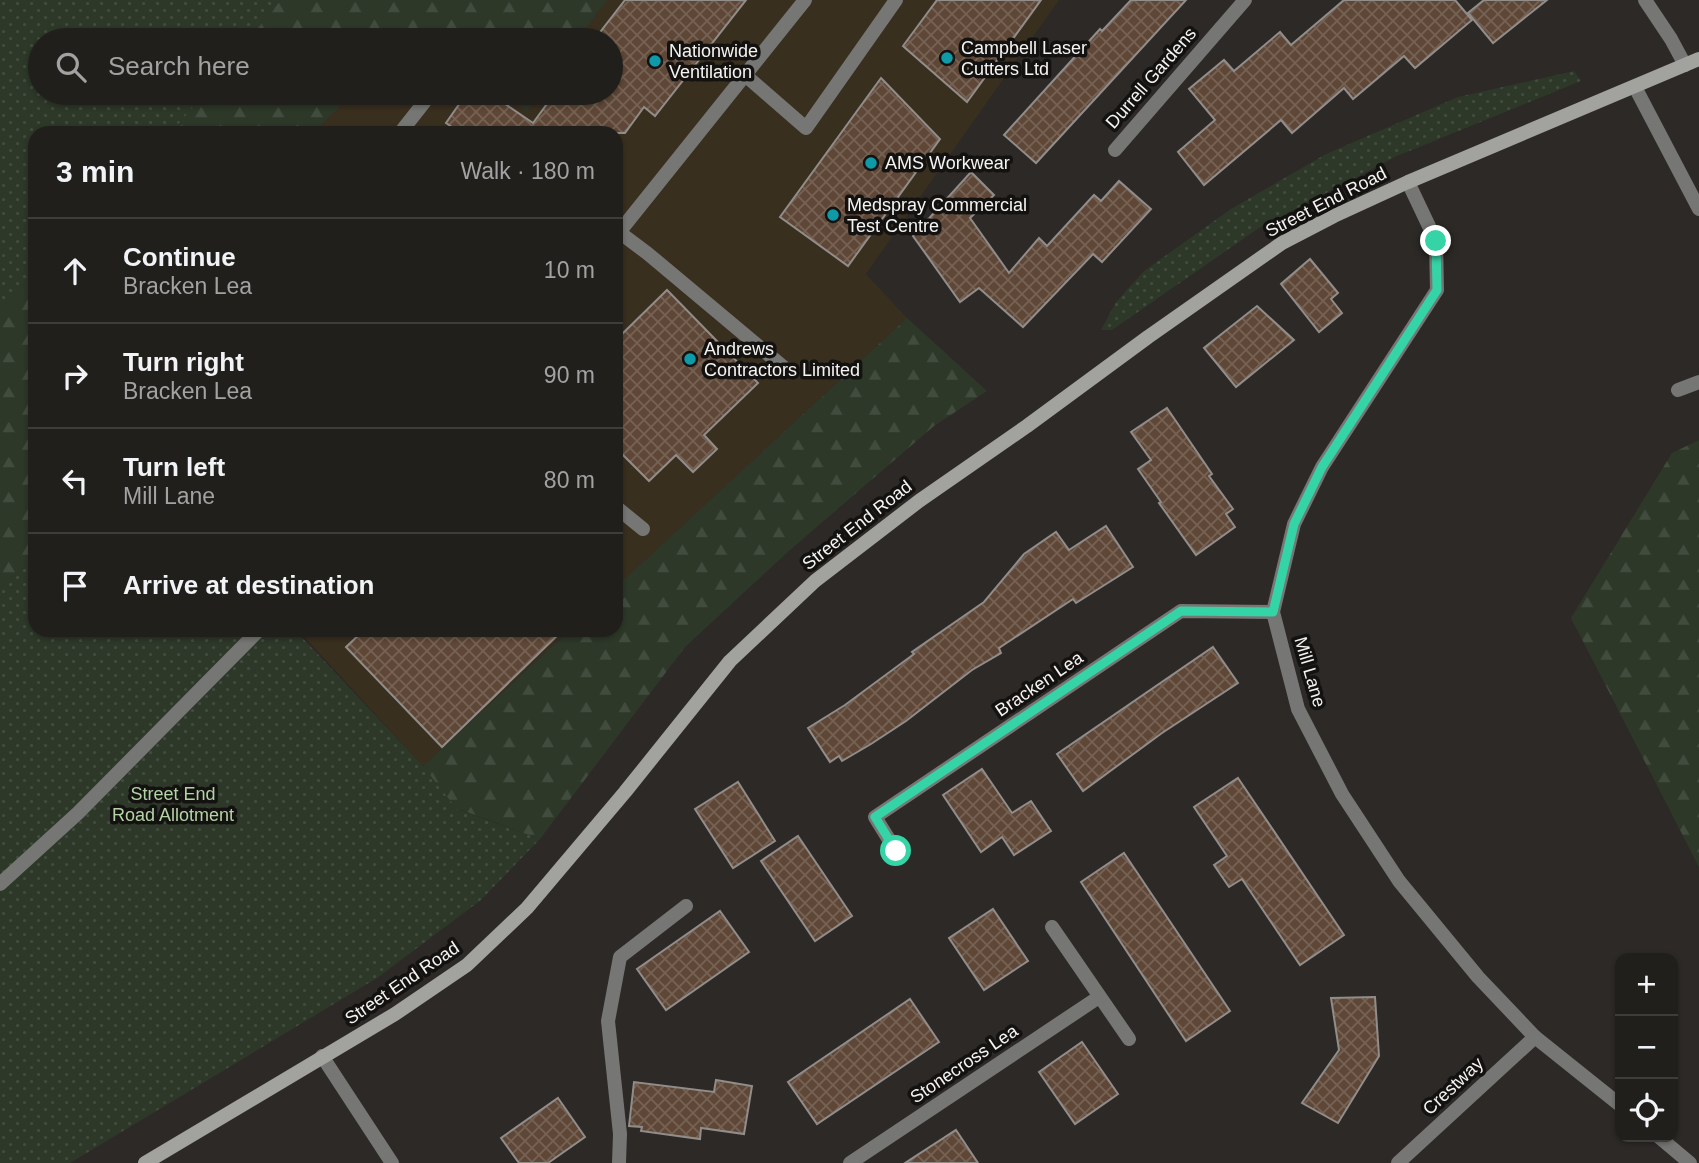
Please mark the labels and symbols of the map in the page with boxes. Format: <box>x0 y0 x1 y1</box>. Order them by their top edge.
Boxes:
street label: Durrell Gardens <box>1102 23 1200 133</box>
place label: Campbell Laser Cutters Ltd <box>961 38 1087 79</box>
place label: Nationwide Ventilation <box>669 41 758 82</box>
marker: Campbell Laser Cutters Ltd <box>939 50 955 66</box>
marker: Nationwide Ventilation <box>647 53 663 69</box>
place label: AMS Workwear <box>885 153 1010 173</box>
marker: AMS Workwear <box>863 155 879 171</box>
street label: Street End Road <box>1262 163 1390 241</box>
place label: Medspray Commercial Test Centre <box>847 195 1027 236</box>
marker: Medspray Commercial Test Centre <box>825 207 841 223</box>
route end <box>1420 225 1451 256</box>
place label: Andrews Contractors Limited <box>704 339 860 380</box>
marker: Andrews Contractors Limited <box>682 351 698 367</box>
street label: Street End Road <box>798 476 916 574</box>
street label: Mill Lane <box>1290 635 1330 709</box>
street label: Bracken Lea <box>992 647 1087 721</box>
park label: Street End Road Allotment <box>112 784 234 825</box>
route start <box>880 835 911 866</box>
street label: Street End Road <box>341 937 463 1029</box>
street label: Stonecross Lea <box>907 1020 1022 1107</box>
street label: Crestway <box>1419 1053 1487 1119</box>

